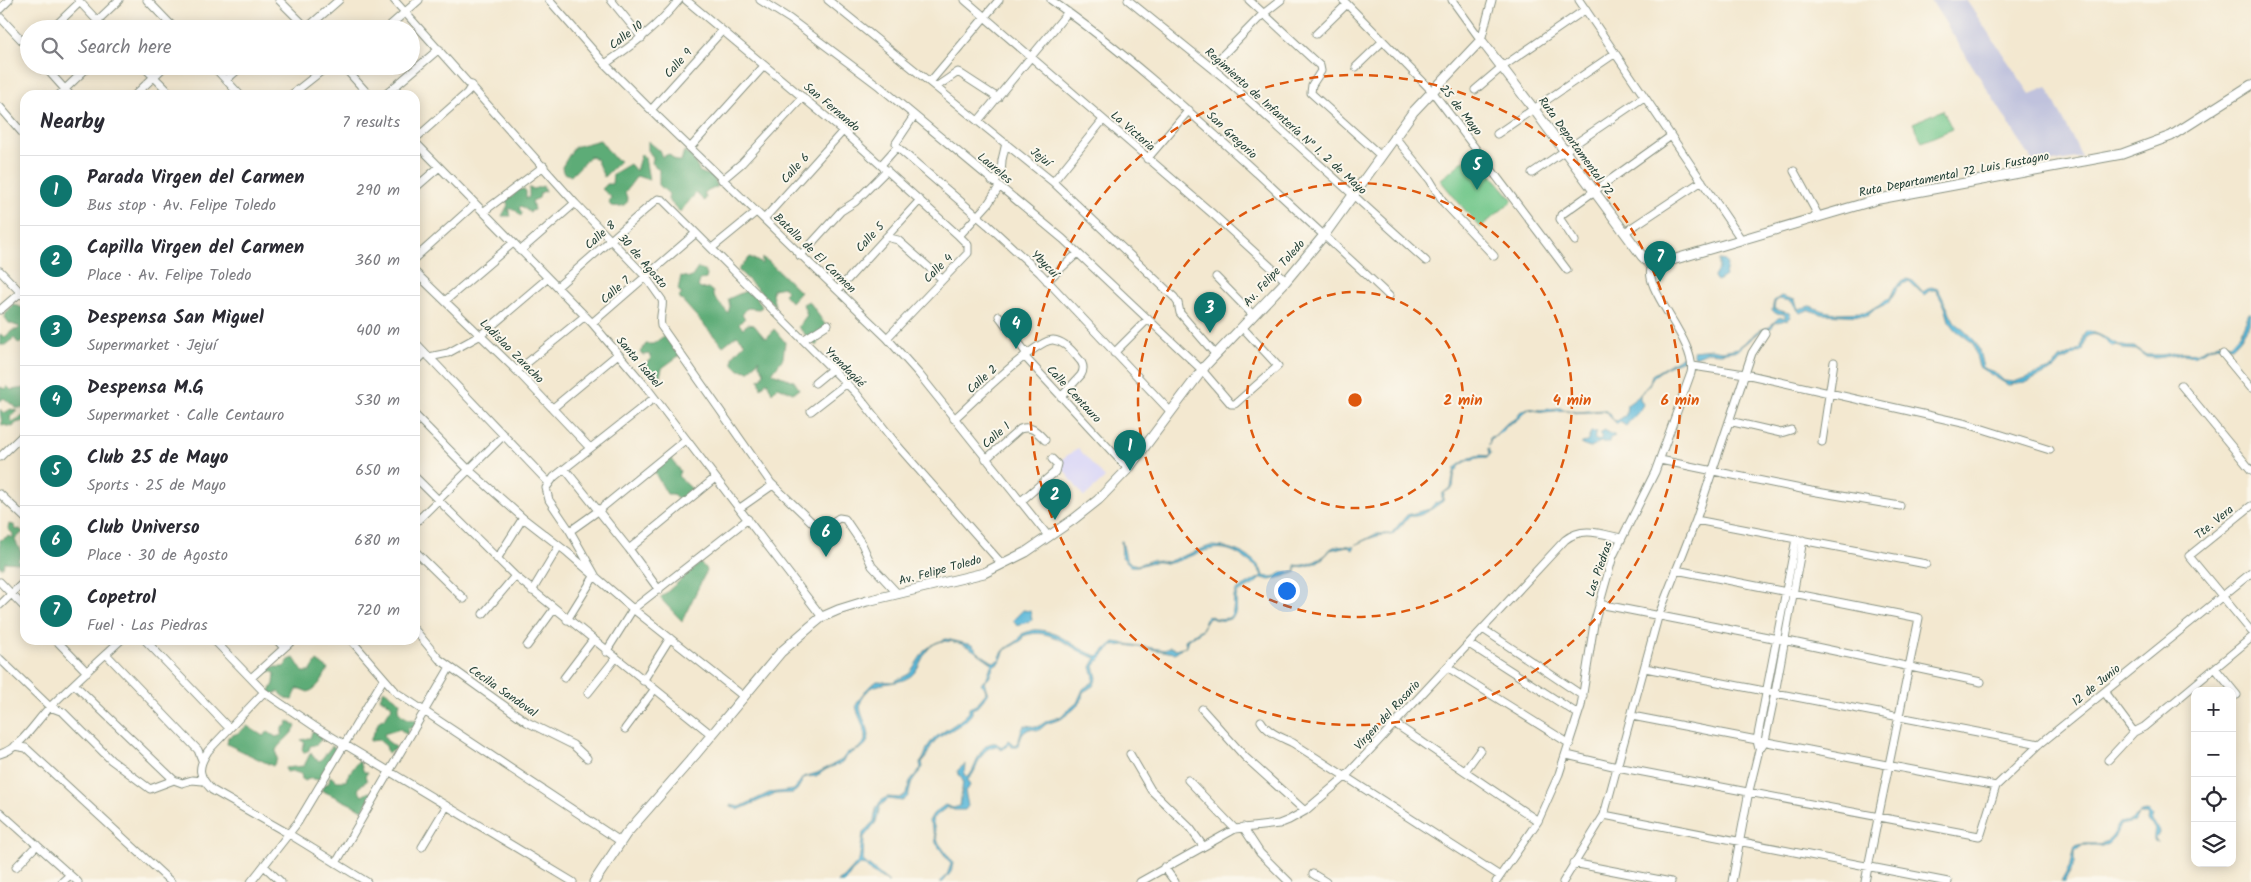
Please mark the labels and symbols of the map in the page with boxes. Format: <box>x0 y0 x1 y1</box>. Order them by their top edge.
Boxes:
street label: Calle 10 <box>605 16 647 55</box>
street label: Regimiento de Infantería N° 1. 2 de Mayo <box>1200 43 1371 200</box>
street label: Calle 9 <box>660 44 697 83</box>
street label: San Fernando <box>799 78 864 137</box>
street label: 25 de Mayo <box>1434 81 1487 140</box>
street label: Ruta Departamental 72 <box>1533 93 1618 200</box>
street label: La Victoria <box>1106 106 1160 157</box>
street label: San Gregorio <box>1202 107 1261 164</box>
street label: Jejuí <box>1026 143 1057 173</box>
street label: Ruta Departamental 72 Luis Fustagno <box>1857 147 2051 202</box>
street label: Laureles <box>973 148 1016 189</box>
street label: Calle 6 <box>776 149 814 188</box>
pin: 5 <box>1461 149 1493 190</box>
street label: Batalla de El Carmen <box>769 209 860 298</box>
street label: Calle 8 <box>580 216 621 254</box>
street label: Calle 5 <box>851 217 890 257</box>
street label: 30 de Agosto <box>613 230 672 293</box>
street label: Av. Felipe Toledo <box>1239 235 1310 311</box>
pin: 7 <box>1644 241 1676 282</box>
street label: Ybycuí <box>1026 246 1064 284</box>
street label: Calle 4 <box>919 249 958 288</box>
street label: Calle 7 <box>596 272 635 309</box>
pin: 3 <box>1194 292 1226 333</box>
pin: 4 <box>1000 308 1032 349</box>
street label: Ladislao Zaracho <box>475 315 548 388</box>
street label: Santa Isabel <box>611 332 666 392</box>
street label: Yrendagüé <box>820 343 870 393</box>
street label: Calle 2 <box>963 360 1002 398</box>
street label: Calle Centauro <box>1042 361 1106 428</box>
text: 2 min <box>1443 389 1483 413</box>
text: 4 min <box>1553 389 1591 413</box>
text: 6 min <box>1661 389 1699 413</box>
centre of rings <box>1346 391 1364 409</box>
street label: Calle 1 <box>978 417 1015 453</box>
pin: 1 <box>1114 430 1146 471</box>
pin: 2 <box>1039 479 1071 520</box>
street label: Tte. Vera <box>2191 500 2238 544</box>
pin: 6 <box>810 516 842 557</box>
street label: Las Piedras <box>1581 539 1618 599</box>
street label: Av. Felipe Toledo <box>897 550 984 591</box>
your location <box>1274 578 1300 604</box>
street label: 12 de Junio <box>2068 660 2125 711</box>
street label: Cecilia Sandoval <box>464 661 541 722</box>
street label: Virgen del Rosario <box>1350 676 1425 755</box>

